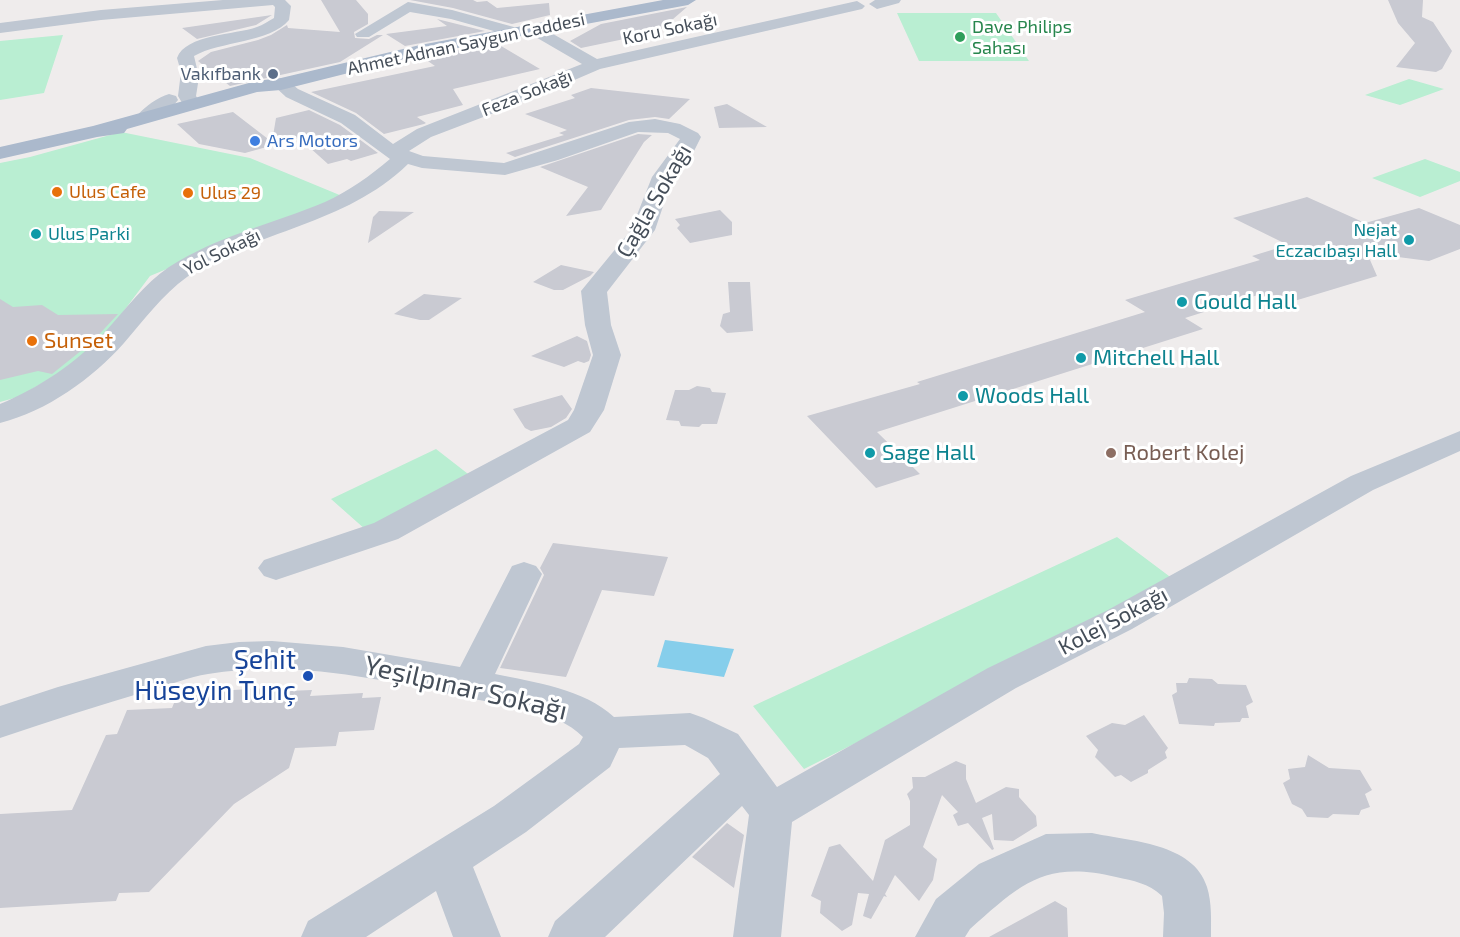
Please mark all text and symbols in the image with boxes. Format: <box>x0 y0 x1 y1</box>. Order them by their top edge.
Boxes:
street label: Ahmet Adnan Saygun Caddesi <box>345 8 587 80</box>
street label: Koru Sokağı <box>621 8 719 50</box>
place label: Dave Philips Sahası <box>972 16 1072 58</box>
marker: Dave Philips Sahası <box>953 30 967 44</box>
place label: Vakıfbank <box>180 63 261 85</box>
street label: Feza Sokağı <box>478 65 576 121</box>
marker: Vakıfbank <box>266 67 280 81</box>
place label: Ars Motors <box>267 130 358 152</box>
marker: Ars Motors <box>248 134 262 148</box>
street label: Çağla Sokağı <box>611 140 697 262</box>
place label: Ulus Cafe <box>69 181 146 203</box>
place label: Ulus 29 <box>200 182 261 204</box>
marker: Ulus Cafe <box>50 185 64 199</box>
marker: Ulus 29 <box>181 186 195 200</box>
place label: Nejat Eczacıbaşı Hall <box>1275 219 1397 262</box>
place label: Ulus Parki <box>48 223 130 245</box>
street label: Yol Sokağı <box>180 224 264 280</box>
marker: Ulus Parki <box>29 227 43 241</box>
marker: Nejat Eczacıbaşı Hall <box>1402 233 1416 247</box>
place label: Gould Hall <box>1194 289 1297 315</box>
marker: Gould Hall <box>1175 295 1189 309</box>
place label: Sunset <box>44 328 113 354</box>
marker: Sunset <box>25 334 39 348</box>
place label: Mitchell Hall <box>1093 345 1219 371</box>
marker: Mitchell Hall <box>1074 351 1088 365</box>
place label: Woods Hall <box>975 383 1089 409</box>
marker: Woods Hall <box>956 389 970 403</box>
place label: Sage Hall <box>882 440 975 466</box>
place label: Robert Kolej <box>1123 440 1245 466</box>
marker: Sage Hall <box>863 446 877 460</box>
marker: Robert Kolej <box>1104 446 1118 460</box>
street label: Kolej Sokağı <box>1054 581 1172 661</box>
place label: Şehit Hüseyin Tunç <box>134 644 296 707</box>
street label: Yeşilpınar Sokağı <box>361 649 571 727</box>
marker: Şehit Hüseyin Tunç <box>301 669 315 683</box>

